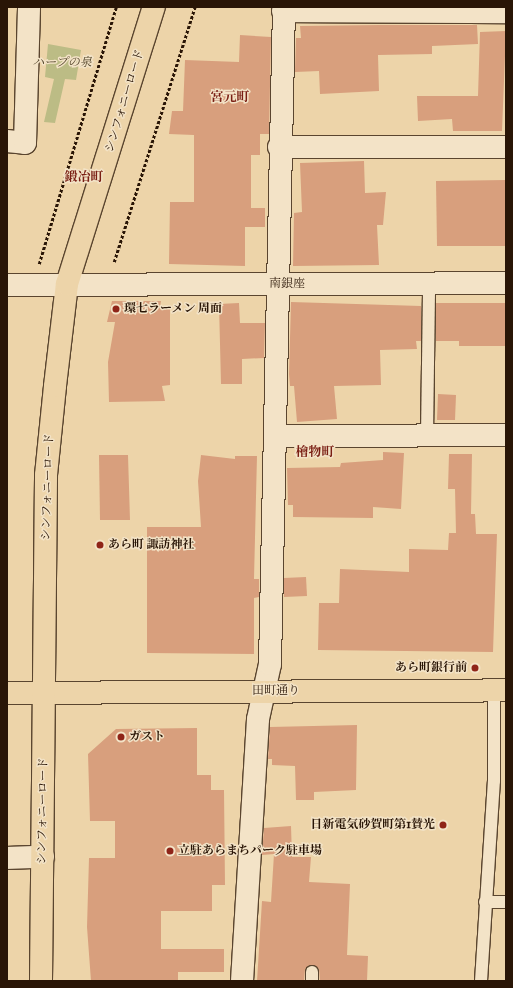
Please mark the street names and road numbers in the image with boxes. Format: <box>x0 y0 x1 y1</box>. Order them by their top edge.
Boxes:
street label: シンフォニーロード <box>102 47 148 155</box>
street label: 南銀座 <box>269 276 305 292</box>
street label: シンフォニーロード <box>39 433 57 541</box>
street label: 田町通り <box>252 684 300 698</box>
street label: シンフォニーロード <box>35 757 51 865</box>

